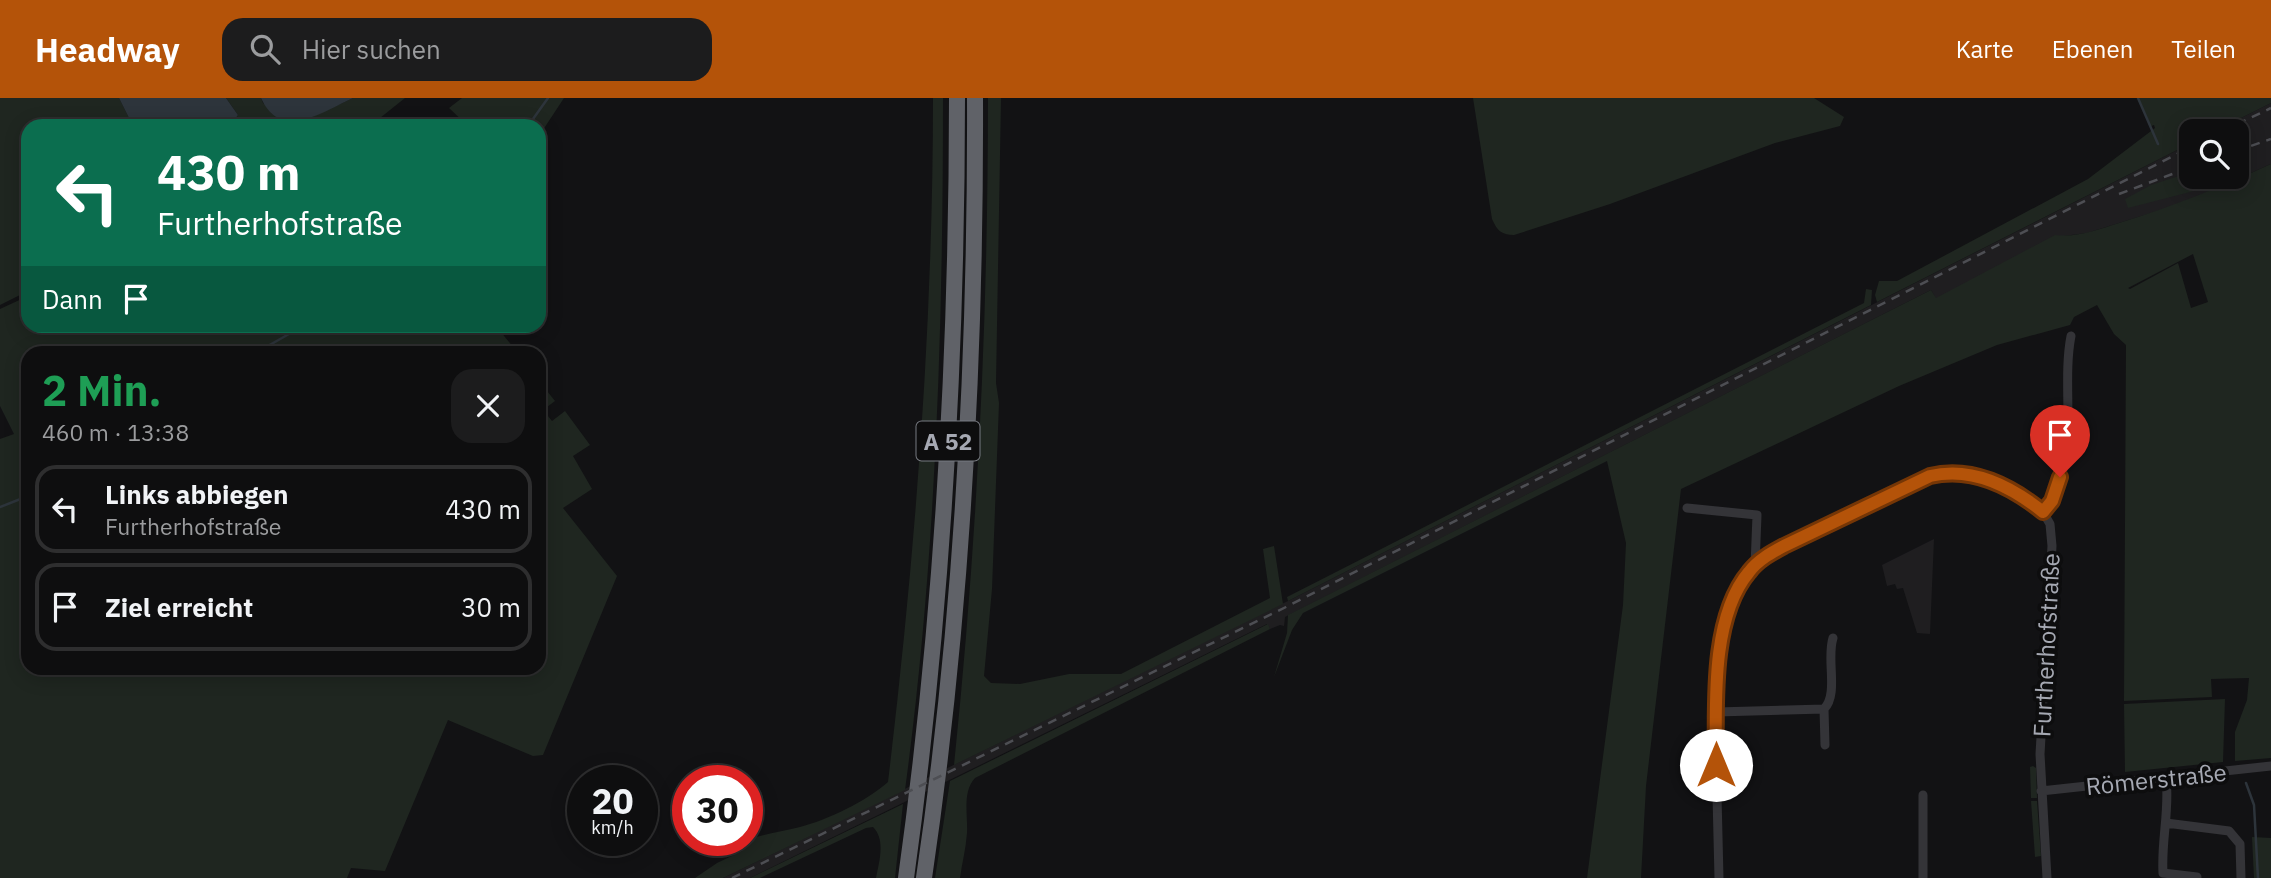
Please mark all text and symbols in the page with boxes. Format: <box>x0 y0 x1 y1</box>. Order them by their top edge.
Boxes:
search box <box>222 18 712 81</box>
text: Headway <box>35 28 180 71</box>
icon: search <box>246 30 284 68</box>
text: Hier suchen <box>302 32 441 66</box>
text: Karte <box>1956 33 2014 65</box>
text: Ebenen <box>2052 33 2133 65</box>
text: Teilen <box>2171 33 2236 65</box>
map controls <box>2179 119 2249 189</box>
button: search <box>2179 119 2249 189</box>
text: 430 m <box>157 140 301 203</box>
icon: left <box>42 147 133 238</box>
text: Furtherhofstraße <box>157 202 402 244</box>
icon: arrive <box>117 280 155 318</box>
text: Dann <box>42 282 103 316</box>
text: 2 Min. <box>42 363 162 418</box>
button: close <box>451 369 525 443</box>
pin <box>2030 405 2090 477</box>
icon: arrive <box>2041 416 2079 454</box>
text: 460 m · 13:38 <box>42 417 189 447</box>
road number: A 52 <box>916 422 979 460</box>
text: Links abbiegen <box>105 477 288 511</box>
icon: left <box>46 490 84 528</box>
text: 430 m <box>445 492 521 526</box>
text: Furtherhofstraße <box>105 511 281 541</box>
street label: Furtherhofstraße <box>2025 552 2067 738</box>
icon: arrive <box>46 588 84 626</box>
text: Ziel erreicht <box>105 590 253 624</box>
text: 30 m <box>461 590 521 624</box>
position arrow <box>1679 728 1753 802</box>
street label: Römerstraße <box>2084 756 2228 802</box>
speed limit sign: 30 <box>672 765 763 856</box>
text: 20 <box>591 778 634 824</box>
text: km/h <box>591 816 634 839</box>

